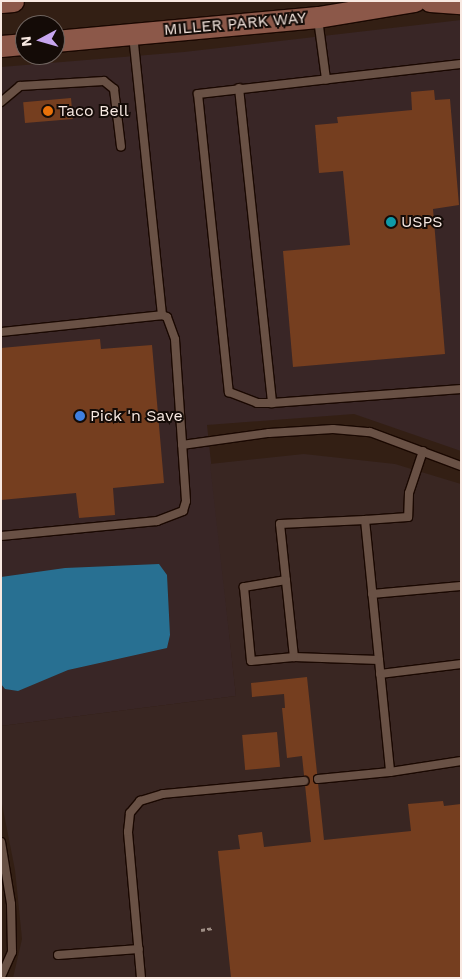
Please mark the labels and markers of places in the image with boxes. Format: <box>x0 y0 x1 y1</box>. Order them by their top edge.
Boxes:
place label: Taco Bell <box>58 101 129 121</box>
marker: Taco Bell <box>42 105 54 117</box>
place label: USPS <box>401 212 443 232</box>
marker: USPS <box>385 216 397 228</box>
place label: Pick 'n Save <box>90 406 183 426</box>
marker: Pick 'n Save <box>74 410 86 422</box>

